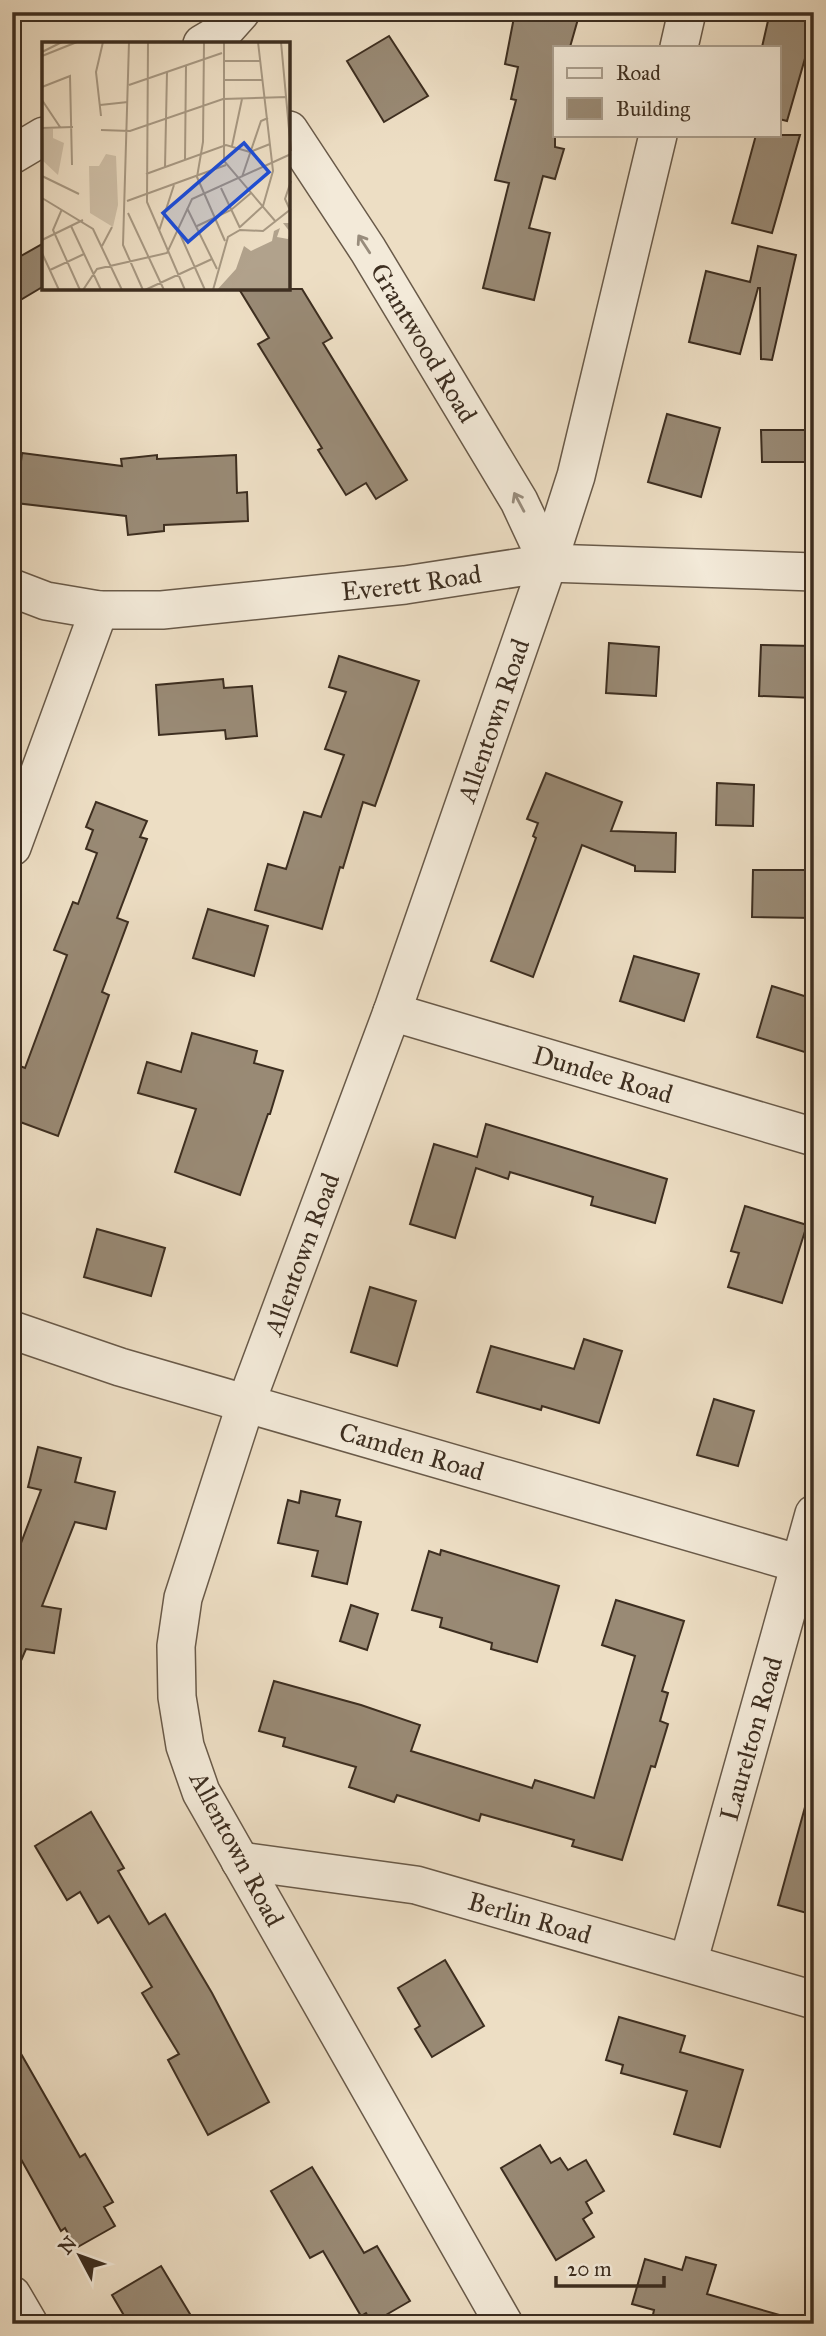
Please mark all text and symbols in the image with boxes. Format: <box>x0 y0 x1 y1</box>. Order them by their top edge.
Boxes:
inset map <box>42 42 290 290</box>
legend <box>553 46 780 136</box>
text: Road <box>616 60 661 86</box>
text: Building <box>616 96 690 122</box>
one-way arrow <box>356 235 371 254</box>
street label: Grantwood Road <box>364 257 484 428</box>
one-way arrow <box>512 492 525 513</box>
street label: Everett Road <box>340 557 484 607</box>
street label: Allentown Road <box>450 635 536 807</box>
street label: Dundee Road <box>529 1039 677 1110</box>
street label: Allentown Road <box>256 1168 346 1341</box>
street label: Camden Road <box>336 1415 488 1488</box>
street label: Laurelton Road <box>713 1653 789 1824</box>
street label: Allentown Road <box>182 1765 291 1932</box>
street label: Berlin Road <box>464 1885 595 1951</box>
north arrow <box>46 2220 116 2290</box>
text: N <box>54 2232 82 2259</box>
scale bar <box>556 2245 665 2289</box>
text: 20 m <box>567 2256 612 2282</box>

